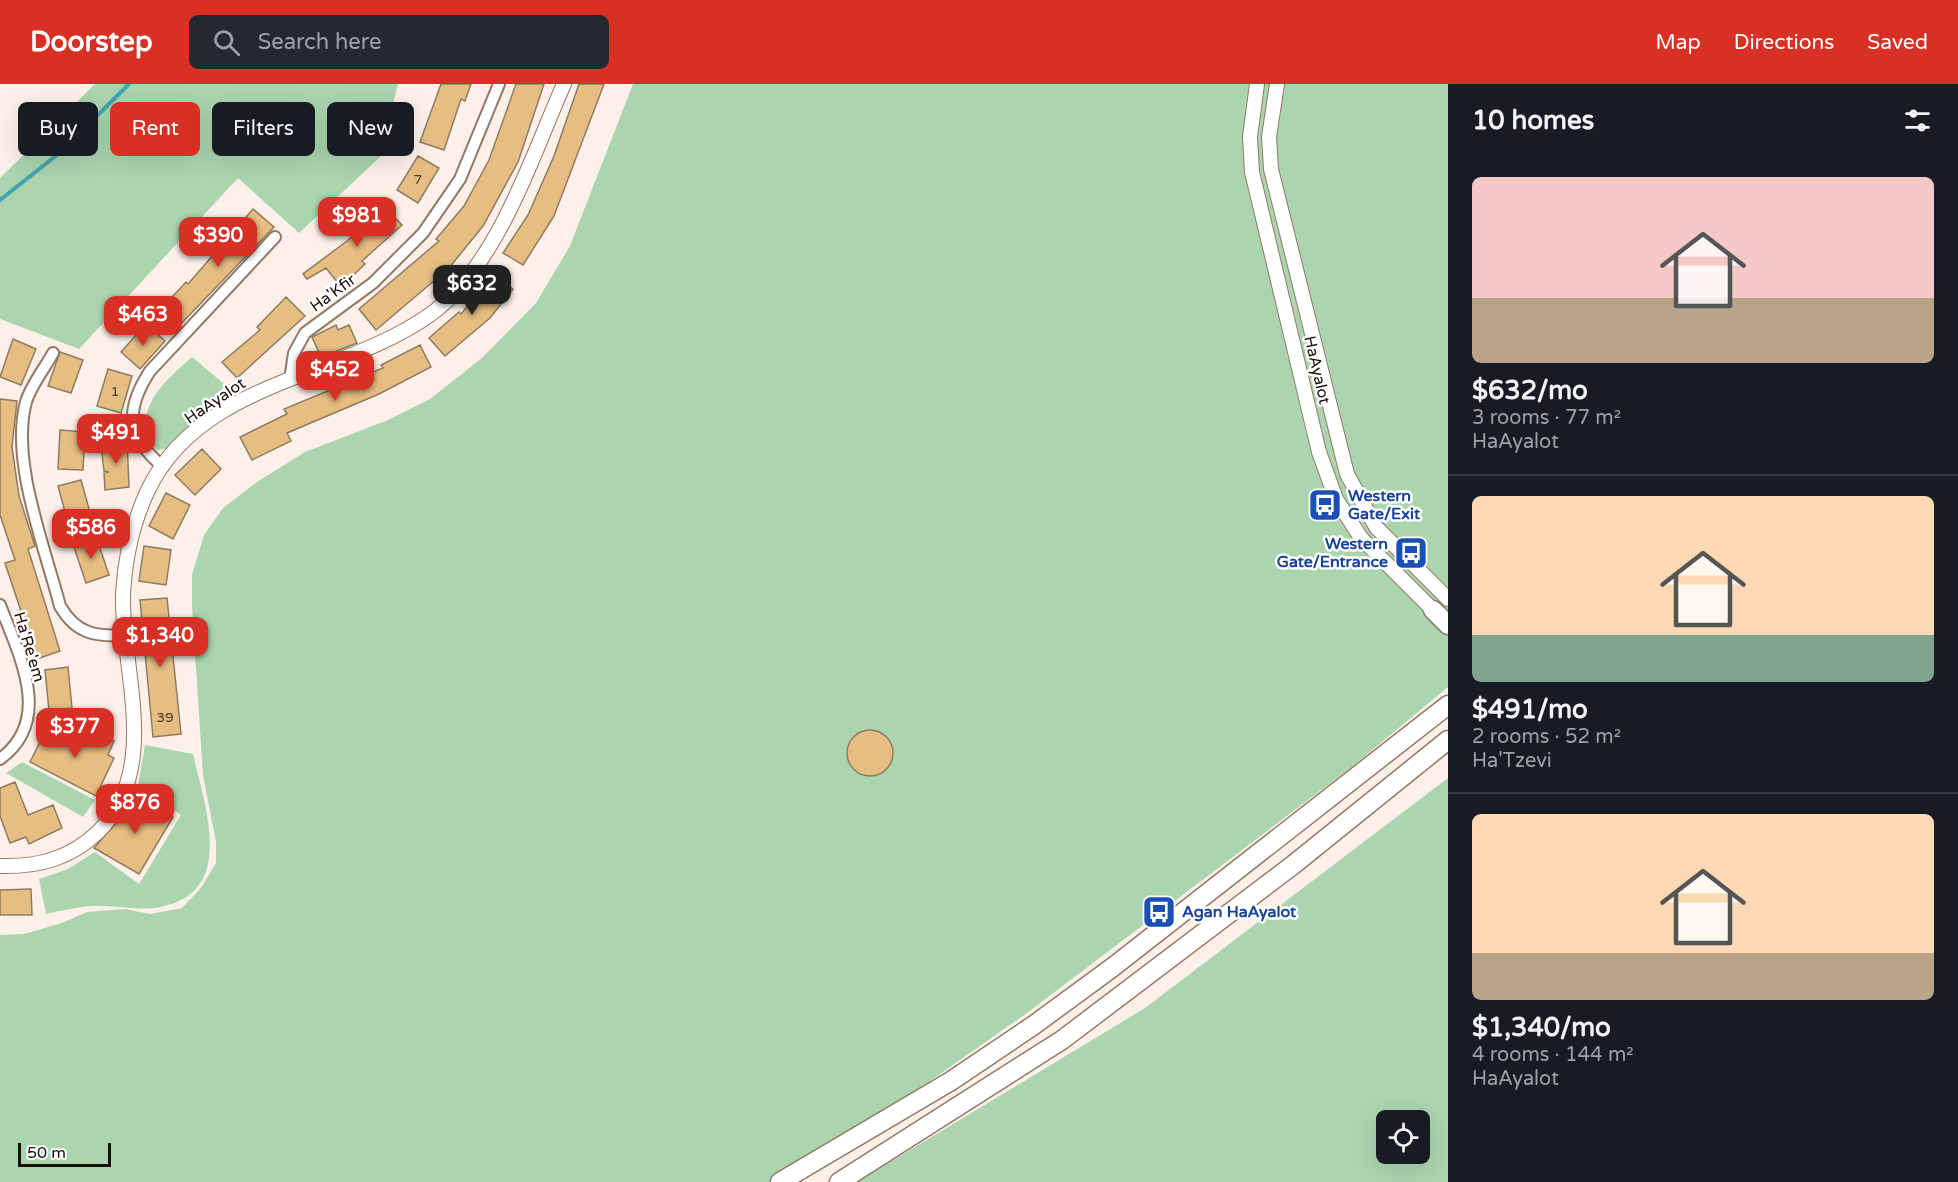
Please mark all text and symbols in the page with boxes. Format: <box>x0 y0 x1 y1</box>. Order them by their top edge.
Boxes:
search box <box>189 15 609 69</box>
text: Doorstep <box>30 25 153 59</box>
icon: search <box>210 26 243 59</box>
text: Search here <box>258 29 381 55</box>
text: Map <box>1655 30 1701 55</box>
text: Directions <box>1734 30 1834 55</box>
text: Saved <box>1867 30 1928 55</box>
chip: Buy <box>18 102 98 156</box>
chip: Rent <box>110 102 200 156</box>
chip: Filters <box>212 102 315 156</box>
chip: New <box>327 102 414 156</box>
icon: filters <box>1901 104 1934 137</box>
text: 10 homes <box>1472 105 1594 136</box>
house number: 7 <box>414 171 422 188</box>
pin: $981 <box>321 197 393 248</box>
text: $981 <box>332 204 382 228</box>
icon: home <box>1649 216 1757 324</box>
pin: $390 <box>182 217 254 268</box>
text: $390 <box>193 224 243 248</box>
pin: $632 <box>436 265 508 316</box>
street label: Ha'Kfir <box>306 269 360 316</box>
text: $632 <box>447 272 497 296</box>
pin: $463 <box>107 296 179 347</box>
text: $463 <box>118 303 168 327</box>
street label: HaAyalot <box>1299 334 1335 406</box>
pin: $452 <box>299 351 371 402</box>
text: $452 <box>310 358 360 382</box>
street label: HaAyalot <box>181 373 249 429</box>
text: $632/mo <box>1472 375 1588 406</box>
house number: 1 <box>111 383 119 400</box>
text: 3 rooms · 77 m² <box>1472 406 1621 430</box>
pin: $491 <box>80 414 152 465</box>
text: $491 <box>91 421 141 445</box>
text: HaAyalot <box>1472 430 1559 454</box>
place label: Western Gate/Exit <box>1348 486 1421 524</box>
bus stop icon: Western Gate/Exit <box>1307 487 1343 523</box>
pin: $586 <box>55 509 127 560</box>
text: $586 <box>66 516 116 540</box>
place label: Western Gate/Entrance <box>1277 534 1388 572</box>
bus stop icon: Western Gate/Entrance <box>1393 535 1429 571</box>
icon: home <box>1649 535 1757 643</box>
street label: Ha'Re'em <box>9 609 49 685</box>
pin: $1,340 <box>111 617 209 668</box>
text: $1,340 <box>126 624 194 648</box>
text: $491/mo <box>1472 694 1588 725</box>
pin: $377 <box>39 708 111 759</box>
house number: 39 <box>156 709 174 726</box>
text: $377 <box>50 715 100 739</box>
text: 2 rooms · 52 m² <box>1472 725 1621 749</box>
text: Ha'Tzevi <box>1472 749 1552 773</box>
pin: $876 <box>99 784 171 835</box>
text: $876 <box>110 791 160 815</box>
icon: home <box>1649 853 1757 961</box>
bus stop icon: Agan HaAyalot <box>1141 894 1177 930</box>
place label: Agan HaAyalot <box>1182 902 1297 922</box>
text: $1,340/mo <box>1472 1012 1611 1043</box>
text: 4 rooms · 144 m² <box>1472 1043 1634 1067</box>
text: HaAyalot <box>1472 1067 1559 1091</box>
map controls <box>1376 1110 1430 1164</box>
button: locate <box>1376 1110 1430 1164</box>
scale bar <box>18 1140 111 1168</box>
text: 50 m <box>27 1143 66 1163</box>

